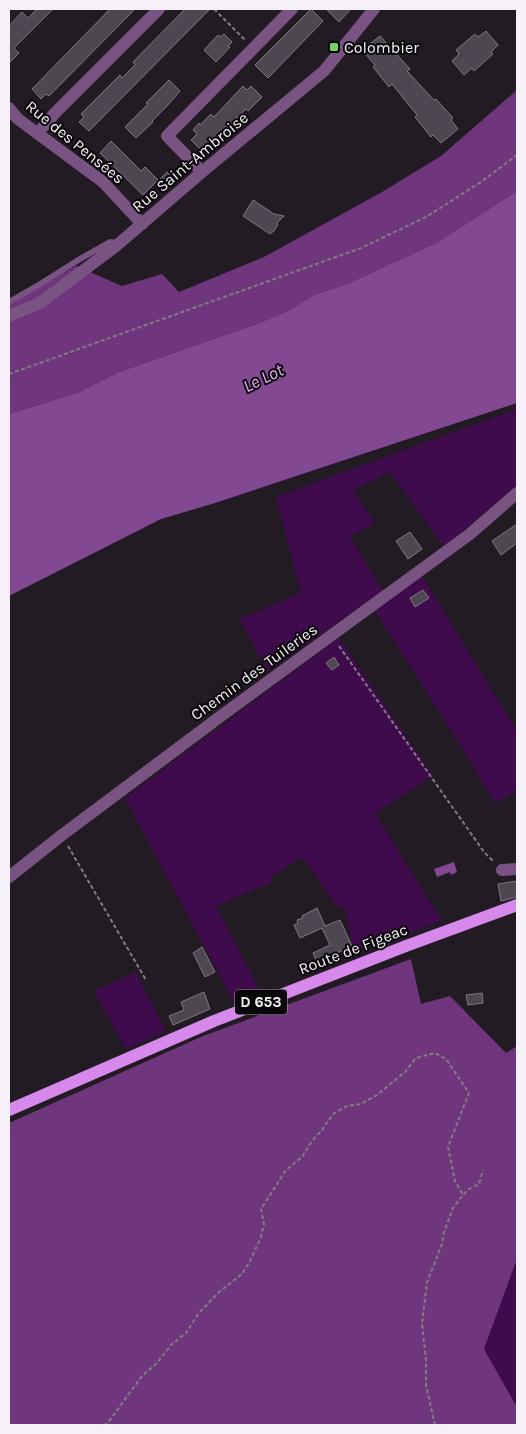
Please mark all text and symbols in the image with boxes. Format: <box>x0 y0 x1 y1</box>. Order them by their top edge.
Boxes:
place label: Colombier <box>344 38 419 57</box>
marker: Colombier <box>328 41 340 53</box>
street label: Rue des Pensées <box>22 96 128 188</box>
street label: Rue Saint-Ambroise <box>128 108 252 216</box>
water label: Le Lot <box>239 358 288 397</box>
street label: Chemin des Tuileries <box>187 620 321 724</box>
street label: Route de Figeac <box>296 919 410 979</box>
road number: D 653 <box>235 990 287 1014</box>

